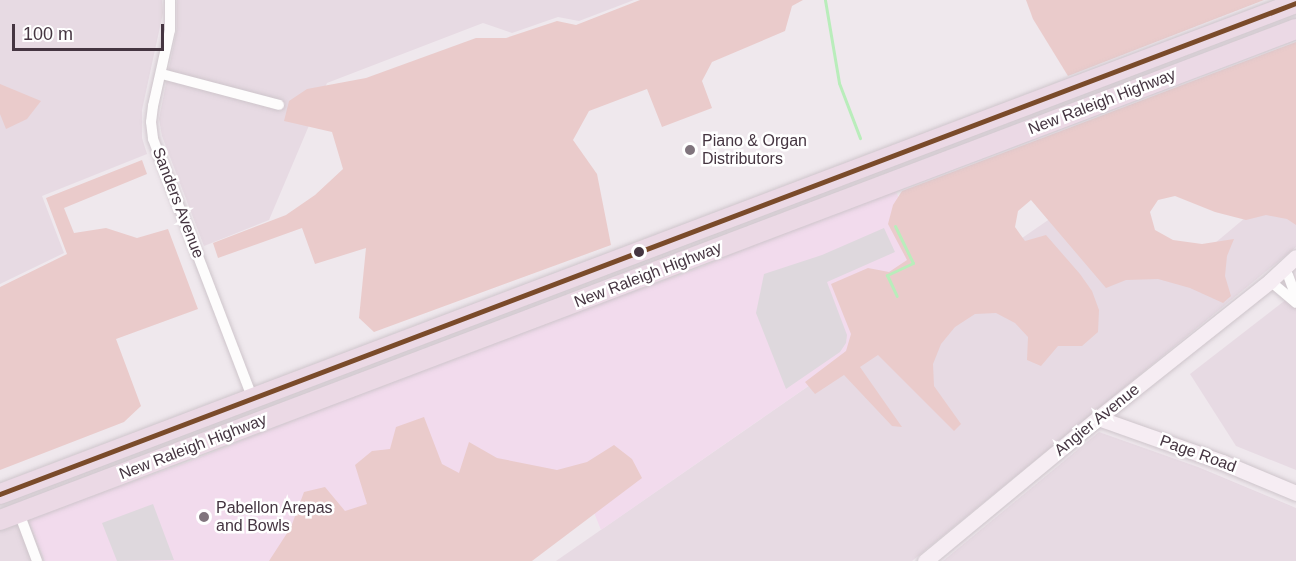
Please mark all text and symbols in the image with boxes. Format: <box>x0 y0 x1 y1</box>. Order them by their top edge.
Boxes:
scale bar <box>15 12 166 50</box>
text: 100 m <box>23 24 73 44</box>
street label: New Raleigh Highway <box>1025 65 1179 139</box>
place label: Piano & Organ Distributors <box>702 131 807 169</box>
marker: Piano & Organ Distributors <box>683 143 697 157</box>
street label: Sanders Avenue <box>148 144 208 262</box>
street label: New Raleigh Highway <box>571 238 725 312</box>
unlabelled marker <box>633 246 645 258</box>
street label: Angier Avenue <box>1050 380 1144 460</box>
street label: New Raleigh Highway <box>116 410 270 484</box>
street label: Page Road <box>1157 431 1239 477</box>
place label: Pabellon Arepas and Bowls <box>216 498 333 536</box>
marker: Pabellon Arepas and Bowls <box>197 510 211 524</box>

